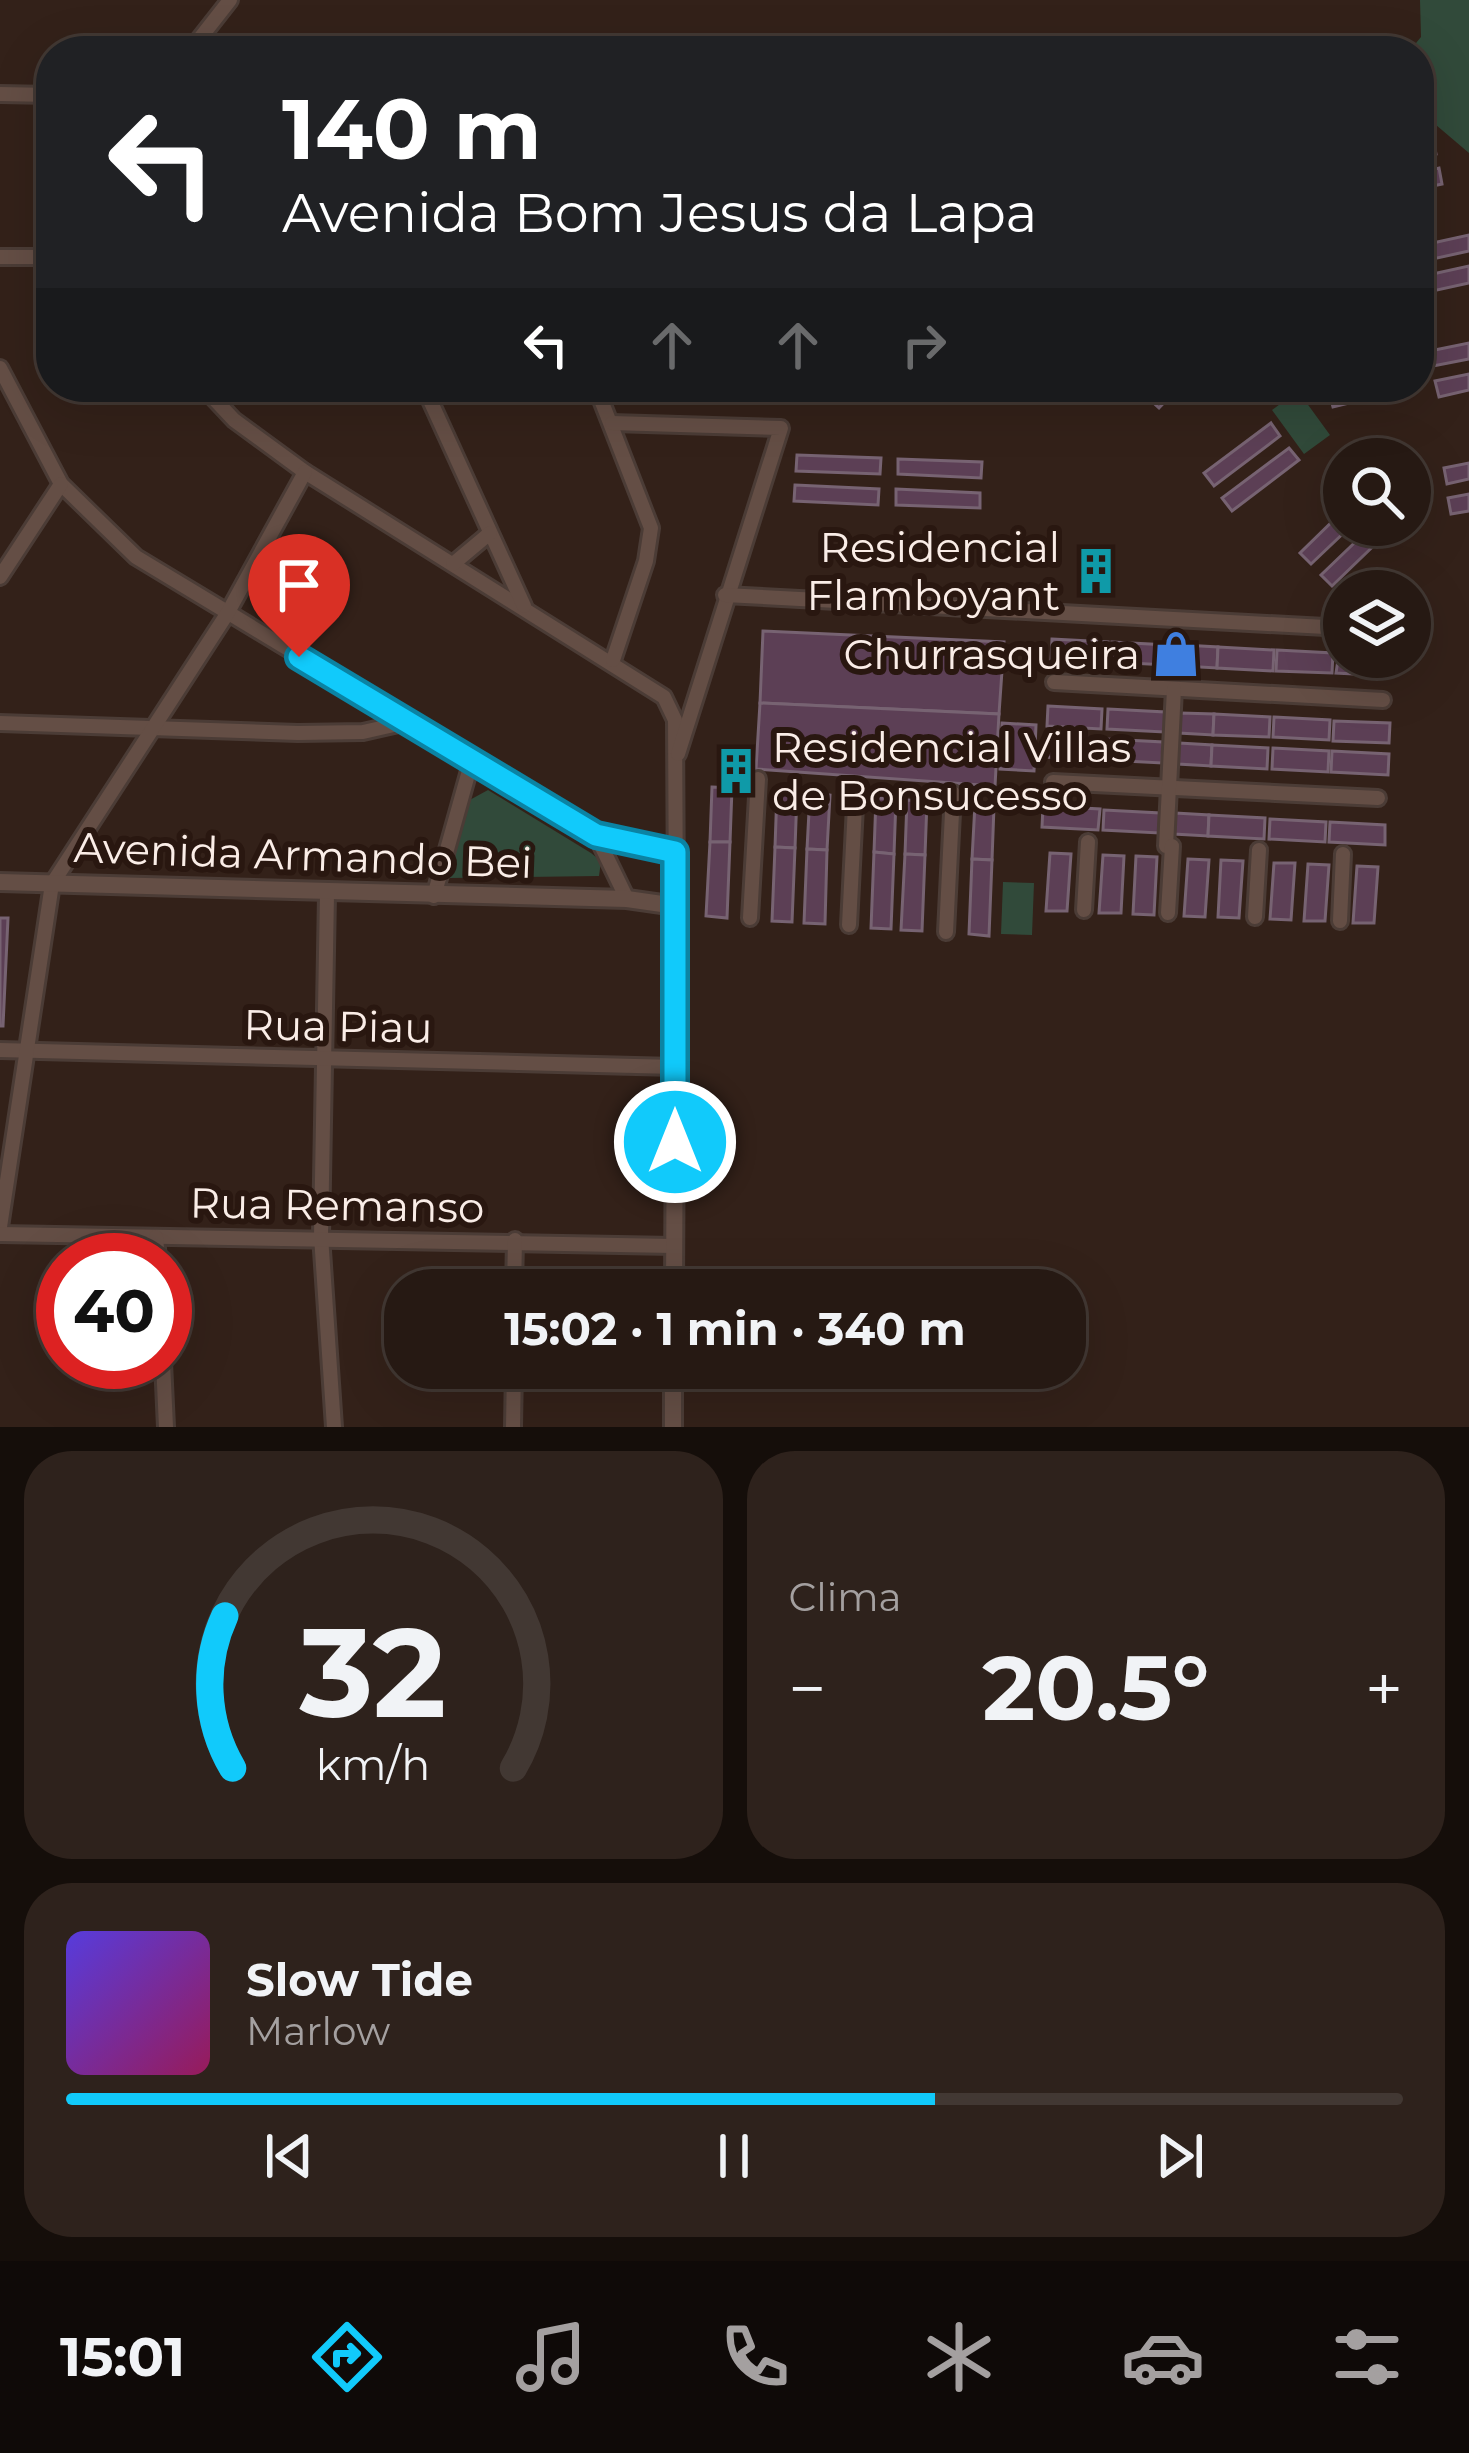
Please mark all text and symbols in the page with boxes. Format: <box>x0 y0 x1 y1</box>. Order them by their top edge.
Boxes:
text: 140 m <box>282 78 542 180</box>
icon: left <box>84 84 240 240</box>
text: Avenida Bom Jesus da Lapa <box>282 180 1037 246</box>
icon: left <box>513 312 579 378</box>
icon: ahead <box>639 312 705 378</box>
icon: ahead <box>765 312 831 378</box>
icon: right <box>891 312 957 378</box>
map controls <box>1323 438 1431 678</box>
button: search <box>1323 438 1431 546</box>
place label: Residencial Flamboyant <box>806 521 1060 621</box>
pin <box>248 534 350 657</box>
building icon: Residencial Flamboyant <box>1071 546 1121 596</box>
icon: arrive <box>266 552 332 618</box>
button: layers <box>1323 570 1431 678</box>
place label: Churrasqueira <box>843 628 1140 680</box>
shop icon: Churrasqueira <box>1151 629 1201 679</box>
place label: Residencial Villas de Bonsucesso <box>772 721 1131 821</box>
building icon: Residencial Villas de Bonsucesso <box>711 746 761 796</box>
street label: Avenida Armando Bei <box>73 821 533 889</box>
street label: Rua Piau <box>243 998 433 1054</box>
position arrow <box>612 1079 738 1205</box>
street label: Rua Remanso <box>189 1176 485 1234</box>
speed limit sign: 40 <box>36 1233 192 1389</box>
text: 15:02 · 1 min · 340 m <box>504 1301 966 1356</box>
text: Clima <box>789 1573 902 1621</box>
text: 32 <box>299 1596 447 1748</box>
text: 20.5° <box>982 1633 1209 1743</box>
text: − <box>789 1648 826 1729</box>
text: + <box>1365 1648 1403 1729</box>
text: km/h <box>316 1738 430 1791</box>
text: Slow Tide <box>246 1952 473 2007</box>
text: Marlow <box>246 2007 390 2055</box>
icon: previous <box>256 2123 322 2189</box>
icon: pause <box>701 2123 767 2189</box>
icon: next <box>1147 2123 1213 2189</box>
icon: directions <box>305 2315 389 2399</box>
icon: music <box>509 2315 593 2399</box>
icon: phone <box>713 2315 797 2399</box>
icon: climate <box>917 2315 1001 2399</box>
icon: car <box>1121 2315 1205 2399</box>
icon: filters <box>1325 2315 1409 2399</box>
text: 15:01 <box>60 2324 185 2390</box>

